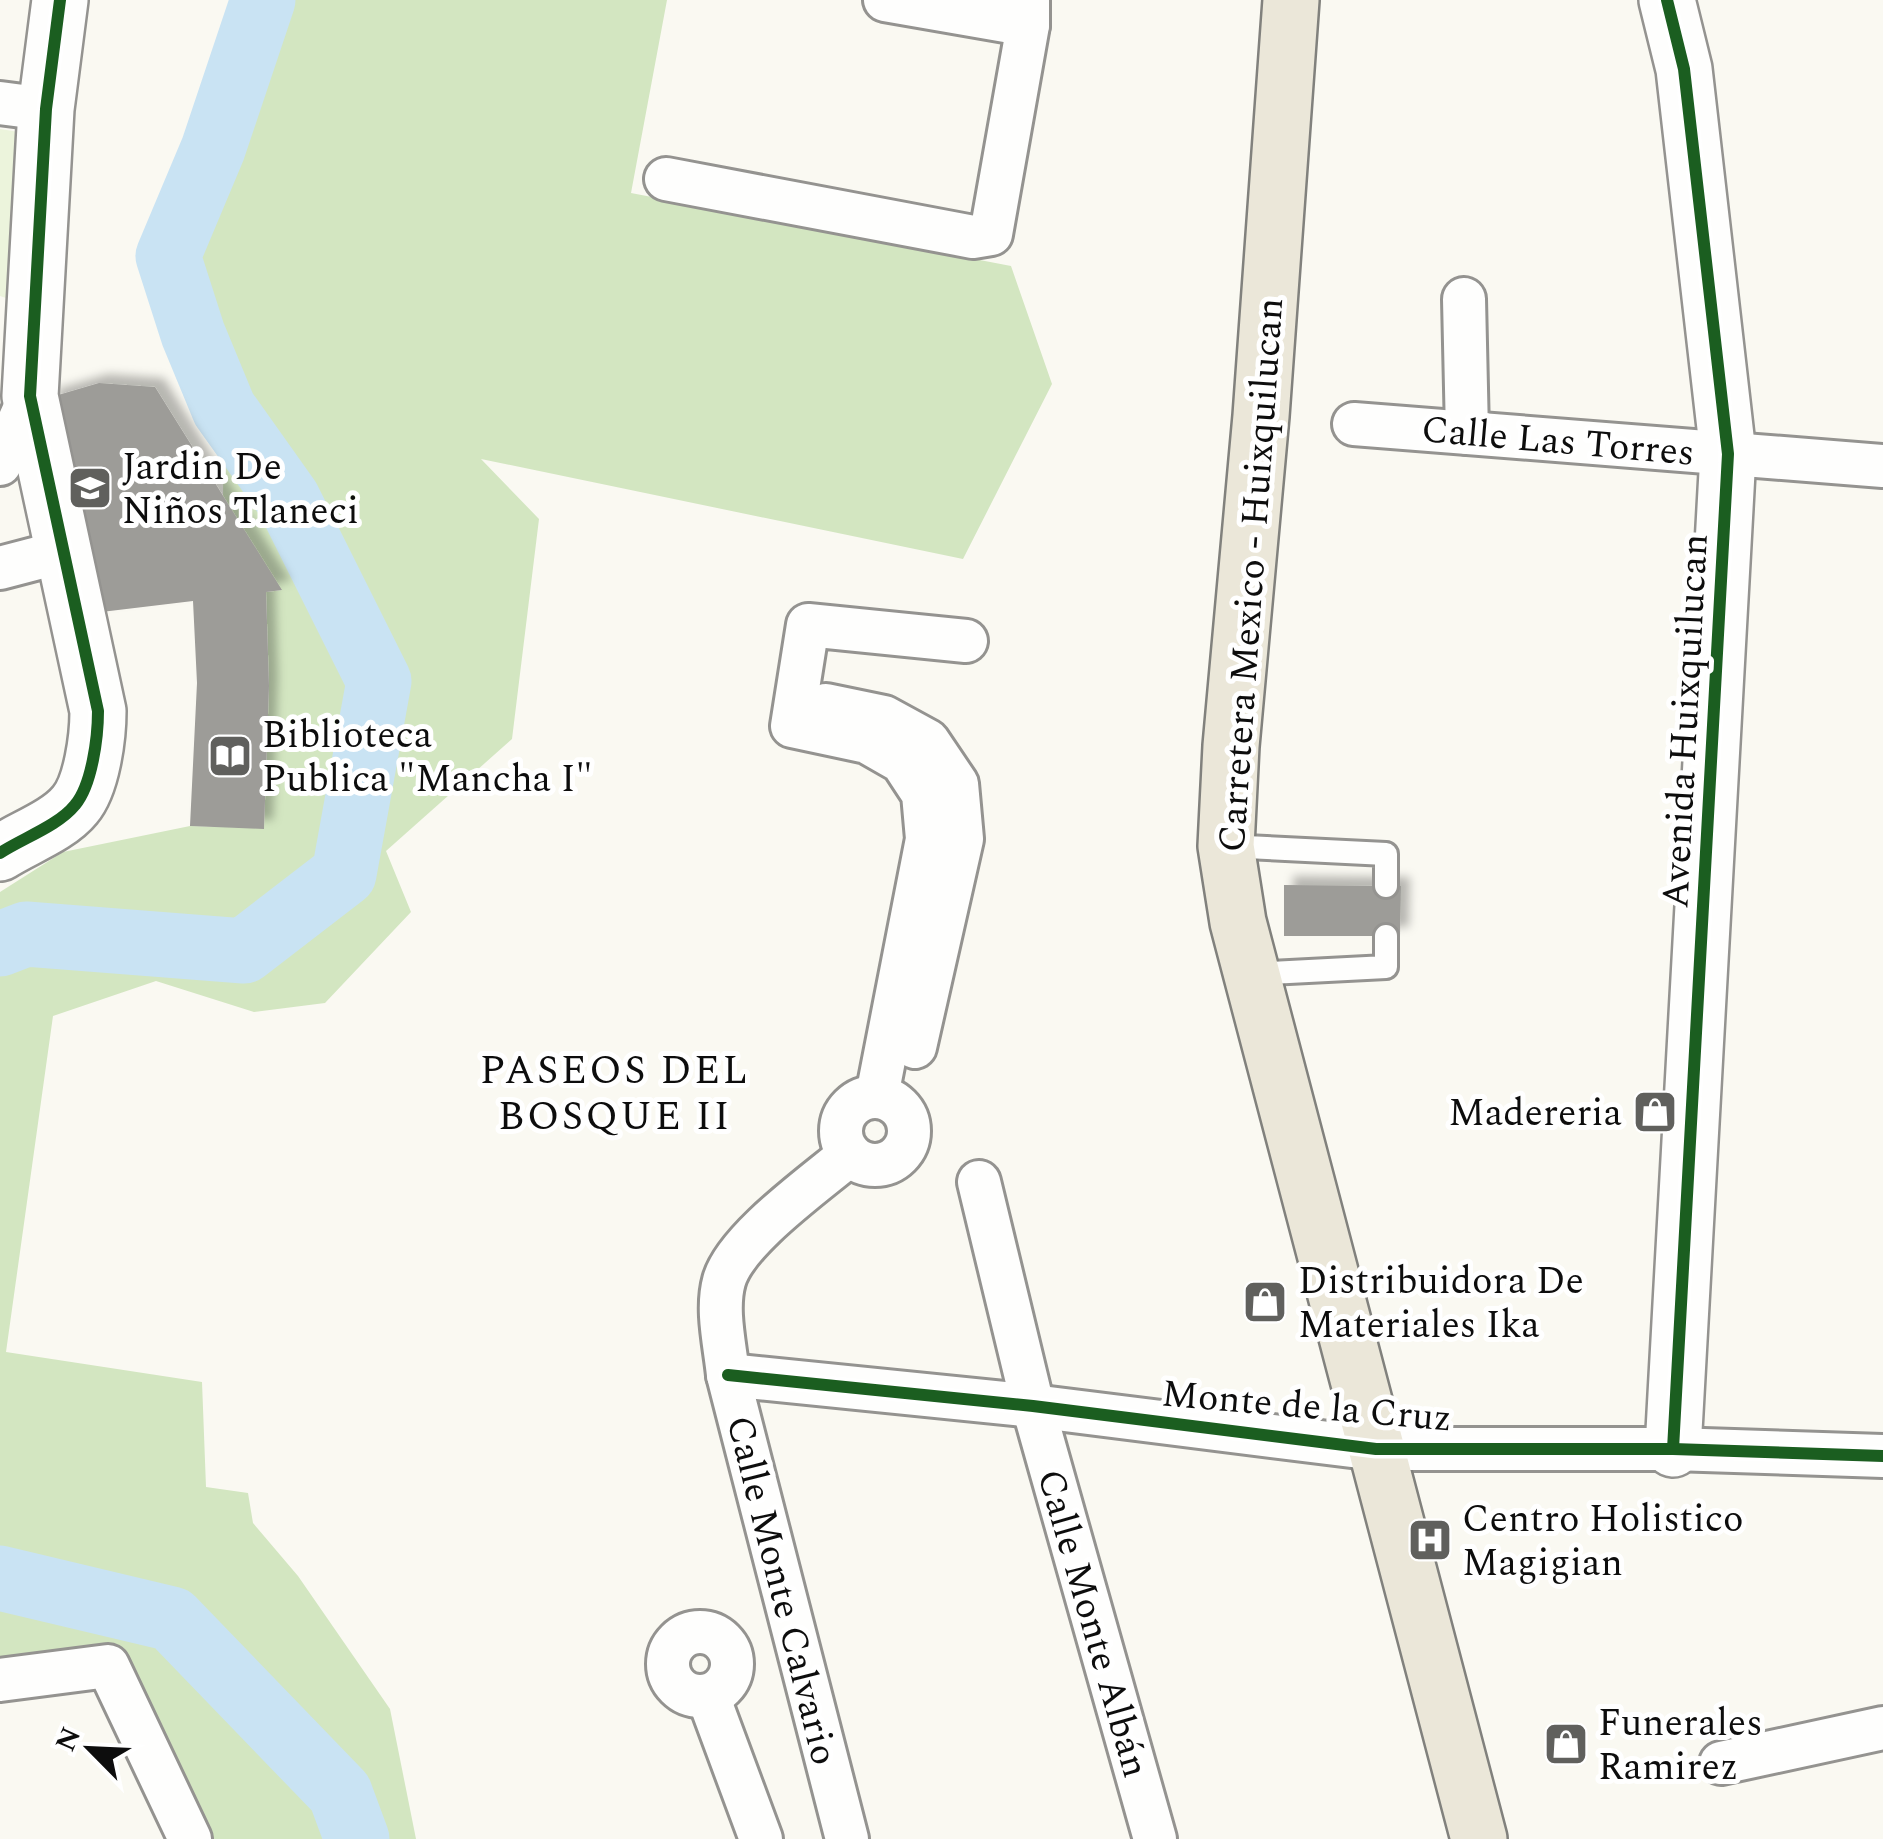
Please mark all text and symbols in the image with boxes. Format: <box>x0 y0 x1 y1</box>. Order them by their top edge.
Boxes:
street label: Carretera Mexico - Huixquilucan <box>1204 296 1300 854</box>
street label: Calle Las Torres <box>1419 401 1697 483</box>
place label: Jardin De Niños Tlaneci <box>122 439 359 541</box>
school or university icon: Jardin De Niños Tlaneci <box>67 465 113 511</box>
street label: Avenida Huixquilucan <box>1647 532 1725 910</box>
place label: Biblioteca Publica "Mancha I" <box>262 707 593 809</box>
library icon: Biblioteca Publica "Mancha I" <box>207 733 253 779</box>
district label: PASEOS DEL BOSQUE II <box>480 1041 750 1148</box>
place label: Madereria <box>1448 1085 1622 1143</box>
shop icon: Madereria <box>1632 1089 1678 1135</box>
place label: Distribuidora De Materiales Ika <box>1298 1253 1584 1355</box>
shop icon: Distribuidora De Materiales Ika <box>1242 1279 1288 1325</box>
street label: Monte de la Cruz <box>1159 1365 1454 1449</box>
street label: Calle Monte Calvario <box>710 1410 853 1771</box>
street label: Calle Monte Albán <box>1020 1463 1164 1784</box>
place label: Centro Holistico Magigian <box>1462 1491 1744 1593</box>
hospital icon: Centro Holistico Magigian <box>1407 1517 1453 1563</box>
place label: Funerales Ramirez <box>1598 1695 1763 1797</box>
north arrow <box>40 1699 140 1799</box>
text: N <box>44 1720 93 1759</box>
shop icon: Funerales Ramirez <box>1543 1721 1589 1767</box>

